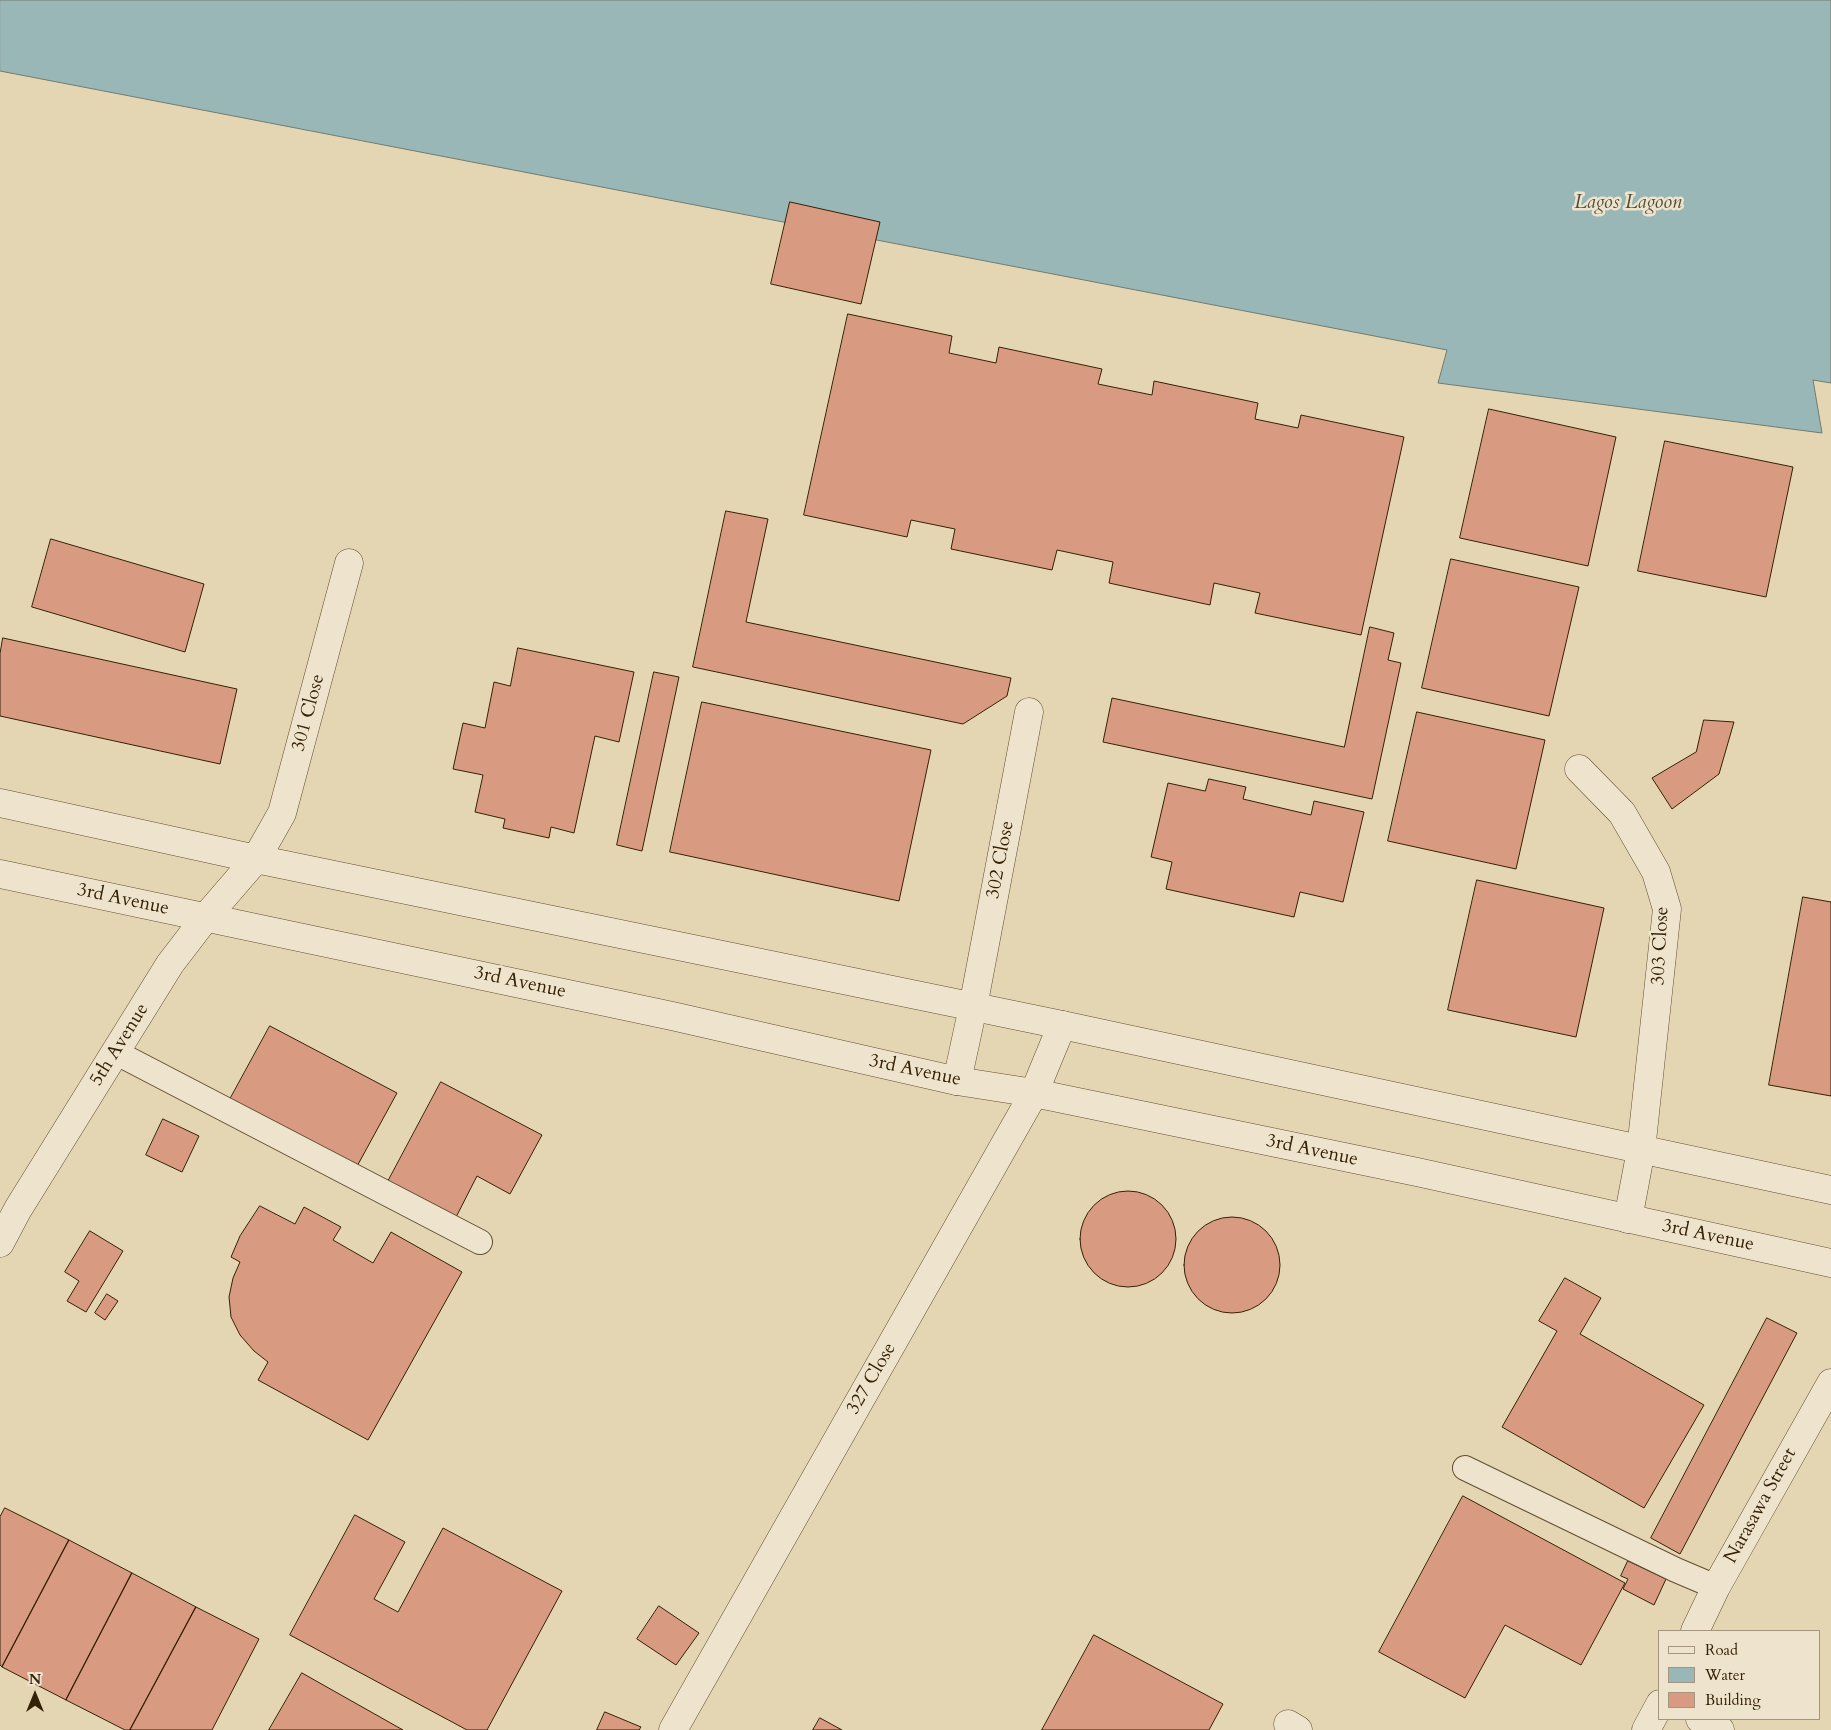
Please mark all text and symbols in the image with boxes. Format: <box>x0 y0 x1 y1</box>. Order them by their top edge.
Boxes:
water label: Lagos Lagoon <box>1574 191 1682 215</box>
street label: 301 Close <box>288 672 330 754</box>
street label: 302 Close <box>982 819 1020 901</box>
street label: 3rd Avenue <box>75 879 171 921</box>
street label: 303 Close <box>1648 906 1674 986</box>
street label: 3rd Avenue <box>472 962 568 1004</box>
street label: 5th Avenue <box>86 1000 154 1090</box>
street label: 3rd Avenue <box>867 1050 963 1092</box>
street label: 3rd Avenue <box>1264 1130 1360 1172</box>
street label: 3rd Avenue <box>1660 1215 1756 1257</box>
street label: 327 Close <box>842 1339 902 1419</box>
street label: Narasawa Street <box>1720 1444 1802 1568</box>
legend <box>1658 1630 1821 1720</box>
text: Road <box>1705 1640 1738 1660</box>
text: Water <box>1705 1665 1745 1685</box>
north arrow <box>10 1670 60 1720</box>
text: N <box>29 1670 41 1689</box>
text: Building <box>1705 1690 1761 1710</box>

